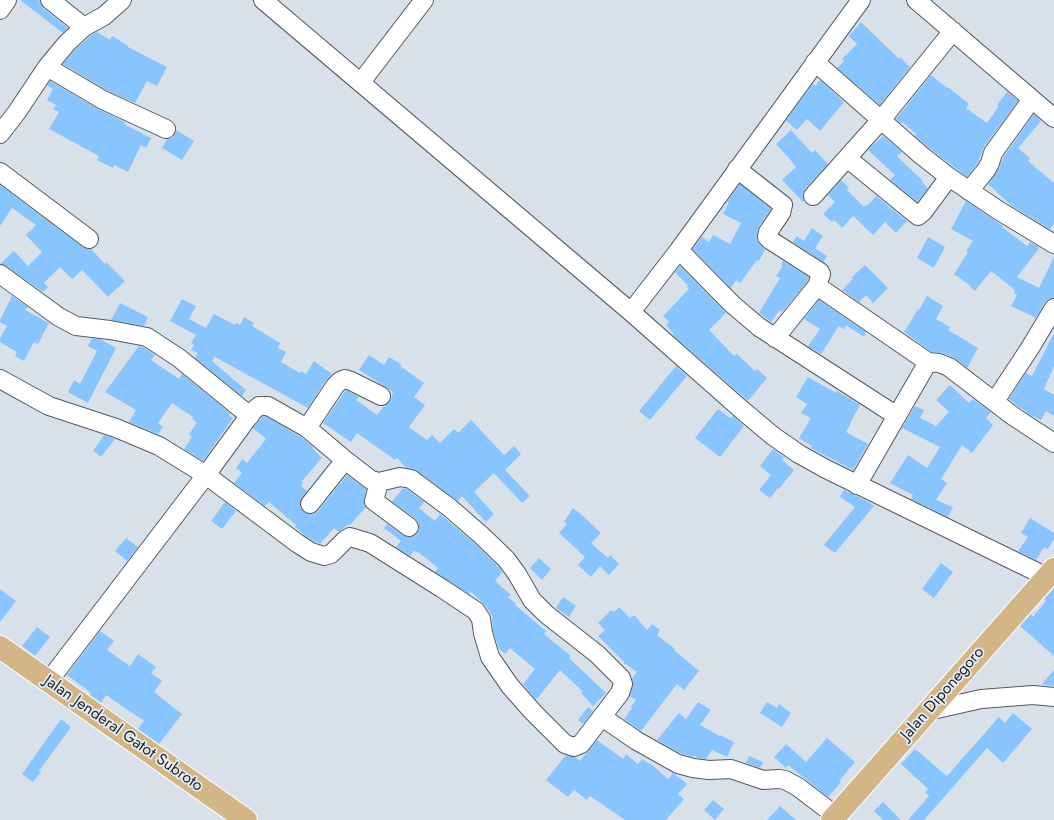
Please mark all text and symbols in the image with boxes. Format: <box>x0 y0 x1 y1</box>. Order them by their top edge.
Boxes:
street label: Jalan Diponegoro <box>897 643 989 745</box>
street label: Jalan Jenderal Gatot Subroto <box>40 672 206 796</box>

